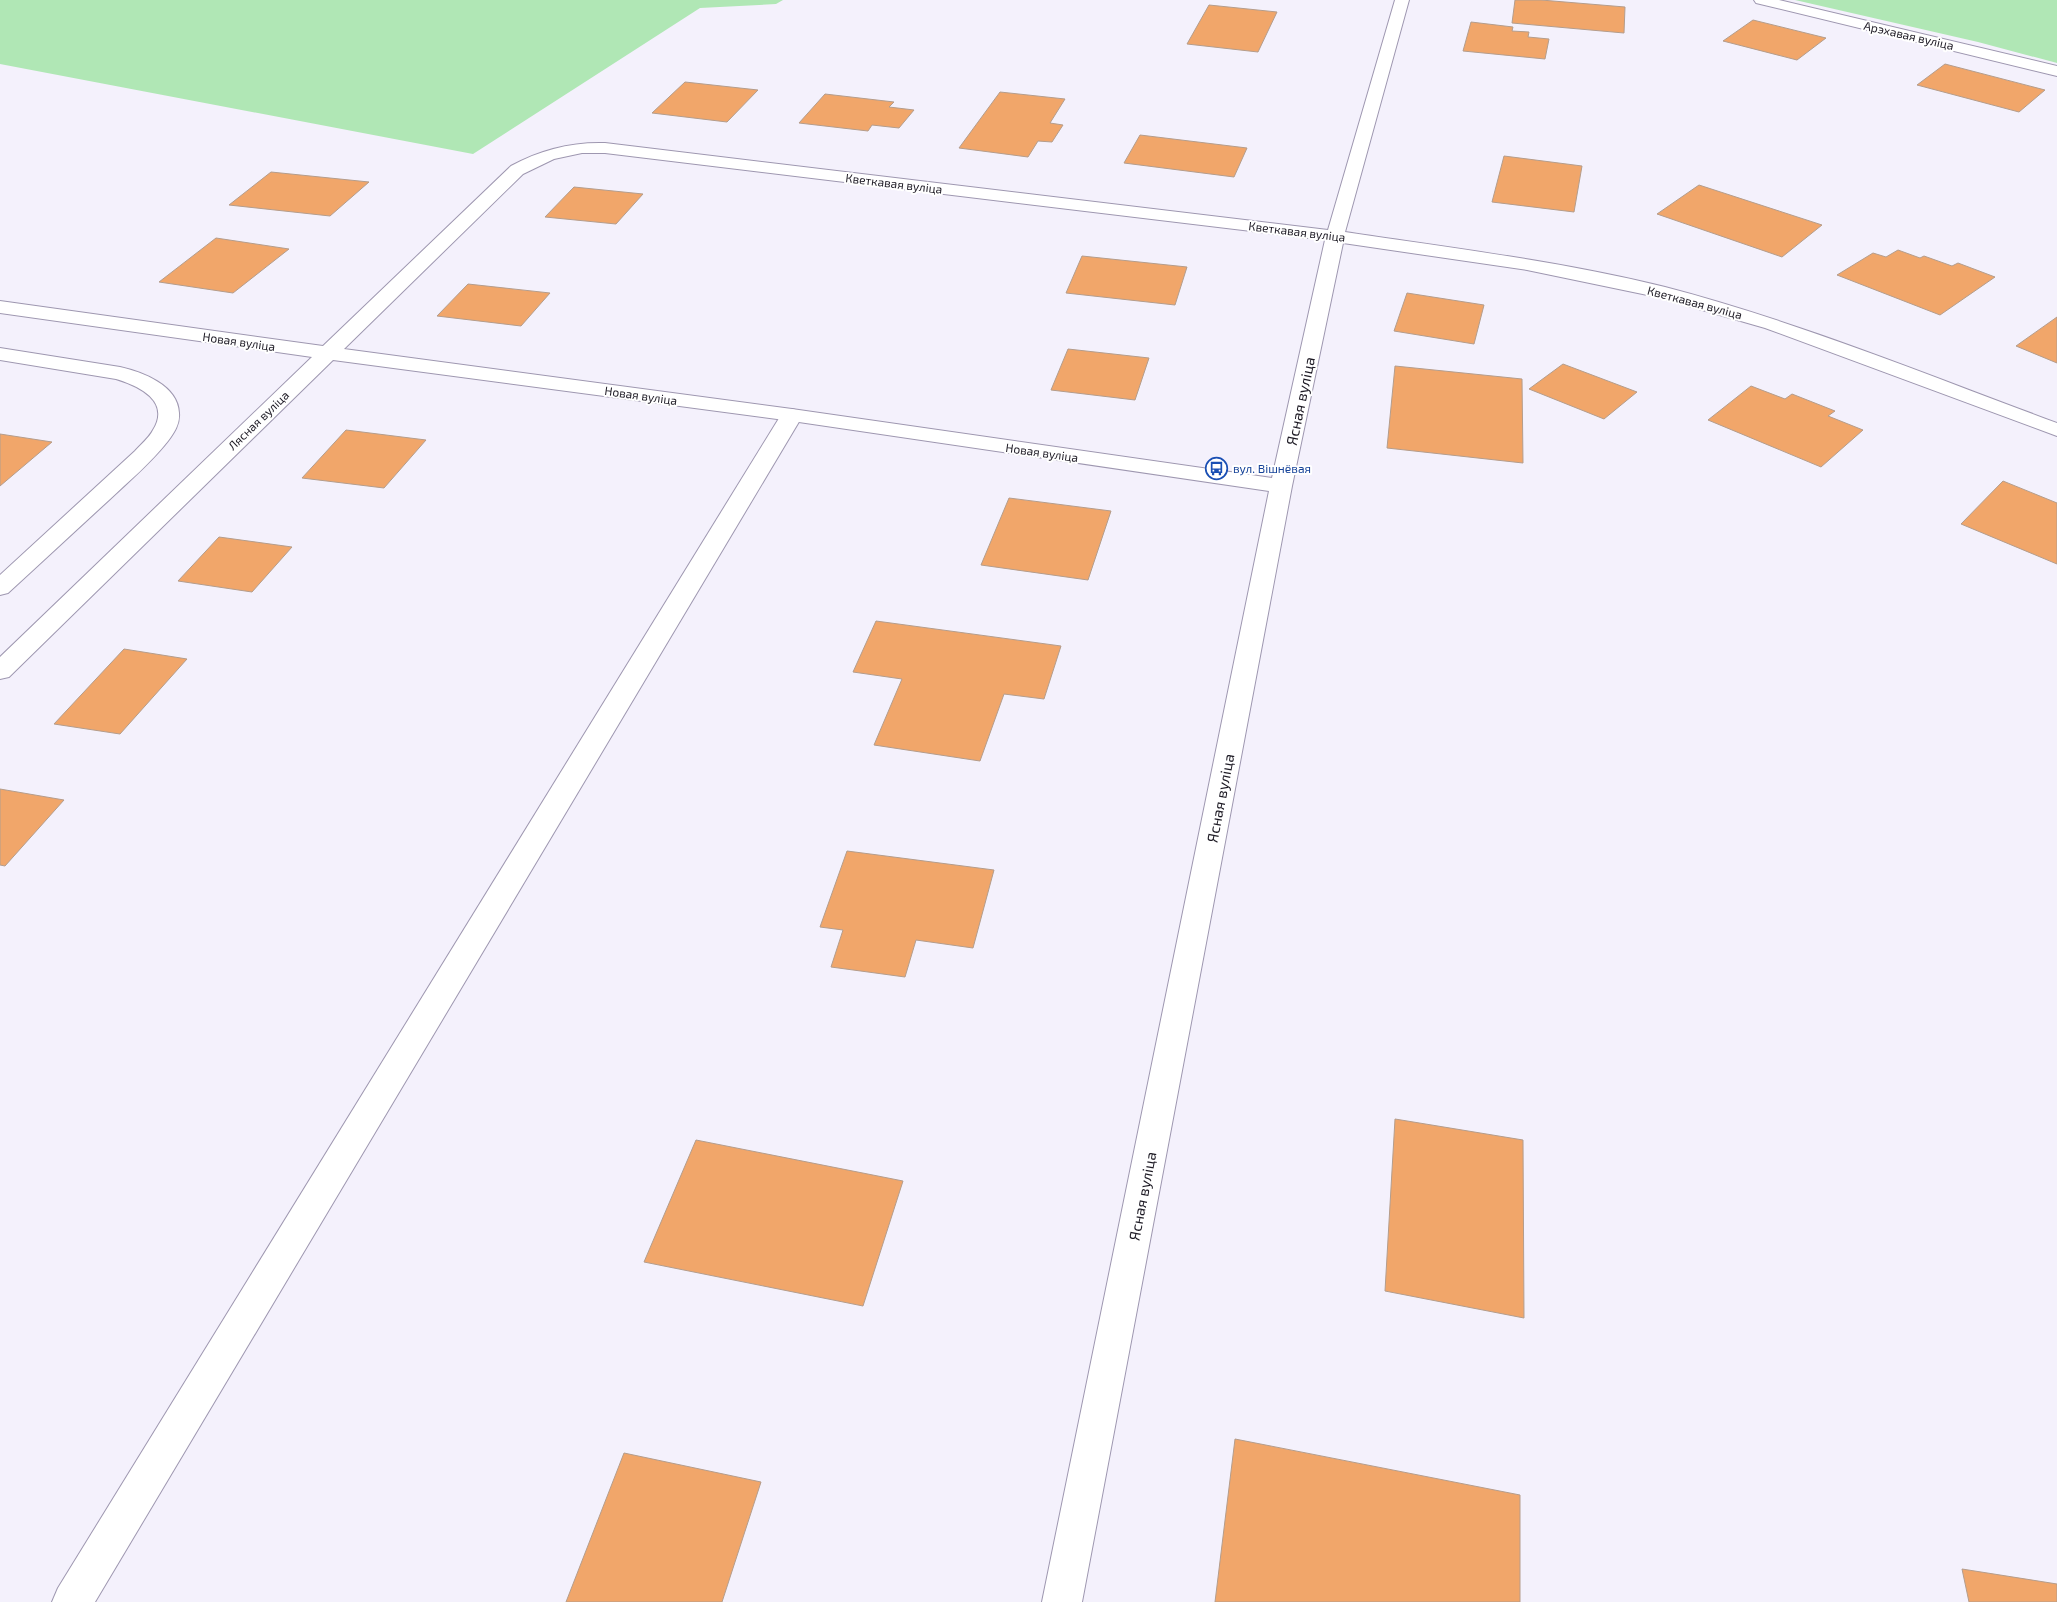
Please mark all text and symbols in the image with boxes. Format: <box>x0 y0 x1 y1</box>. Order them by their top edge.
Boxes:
street label: Арэхавая вуліца <box>1862 18 1955 53</box>
street label: Кветкавая вуліца <box>845 170 943 197</box>
street label: Кветкавая вуліца <box>1248 218 1346 245</box>
street label: Кветкавая вуліца <box>1646 283 1744 322</box>
street label: Новая вуліца <box>202 329 276 354</box>
street label: Ясная вуліца <box>1282 355 1319 447</box>
street label: Новая вуліца <box>604 383 678 408</box>
street label: Лясная вуліца <box>225 387 292 453</box>
street label: Новая вуліца <box>1005 440 1079 465</box>
bus stop icon: вул. Вішнёвая <box>1205 456 1229 480</box>
place label: вул. Вішнёвая <box>1233 461 1311 476</box>
street label: Ясная вуліца <box>1203 752 1238 844</box>
street label: Ясная вуліца <box>1125 1150 1160 1242</box>

